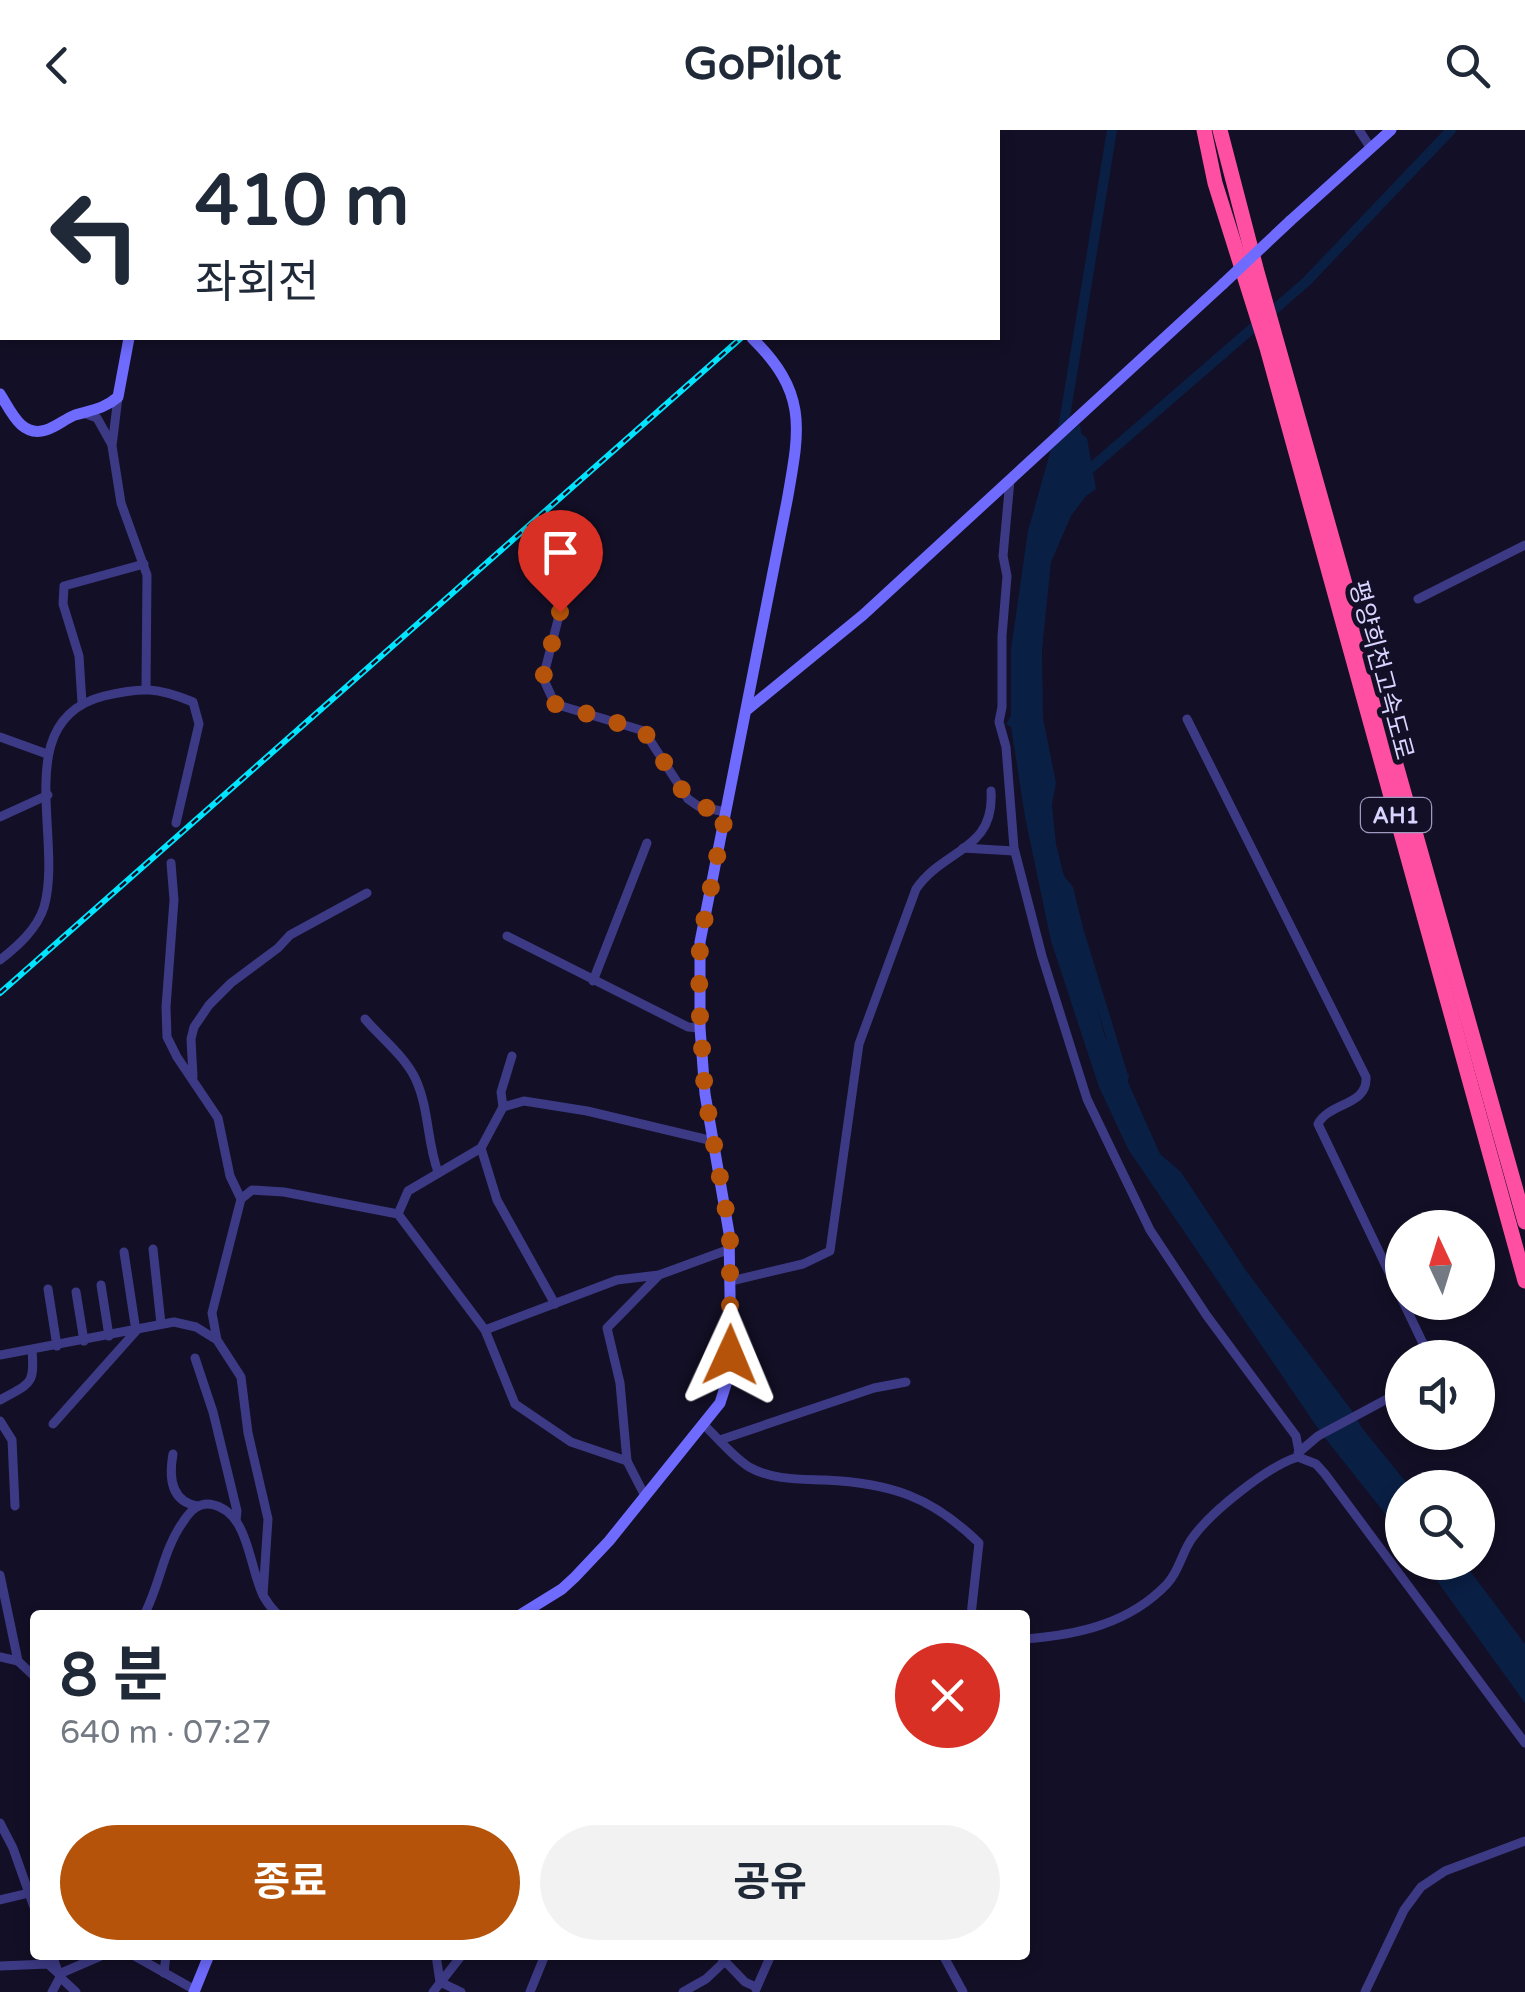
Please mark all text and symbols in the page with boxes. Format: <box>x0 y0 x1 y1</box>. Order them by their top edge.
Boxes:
icon: back <box>30 38 85 93</box>
text: GoPilot <box>684 38 841 92</box>
icon: search <box>1440 38 1495 93</box>
text: 410 m <box>195 160 409 244</box>
icon: left <box>30 170 160 300</box>
text: 좌회전 <box>195 256 319 310</box>
pin <box>518 510 603 613</box>
icon: arrive <box>533 525 588 580</box>
street label: 평양희천고속도로 <box>1343 578 1419 763</box>
road number: AH1 <box>1361 798 1431 832</box>
north arrow <box>1385 1210 1495 1320</box>
map controls <box>1385 1210 1495 1580</box>
position arrow <box>678 1303 782 1407</box>
button: sound <box>1385 1340 1495 1450</box>
button: search <box>1385 1470 1495 1580</box>
text: 8 분 <box>60 1640 168 1712</box>
button: close <box>895 1643 1000 1748</box>
text: 640 m · 07:27 <box>60 1714 272 1752</box>
button: 종료 <box>60 1825 520 1940</box>
button: 공유 <box>540 1825 1000 1940</box>

